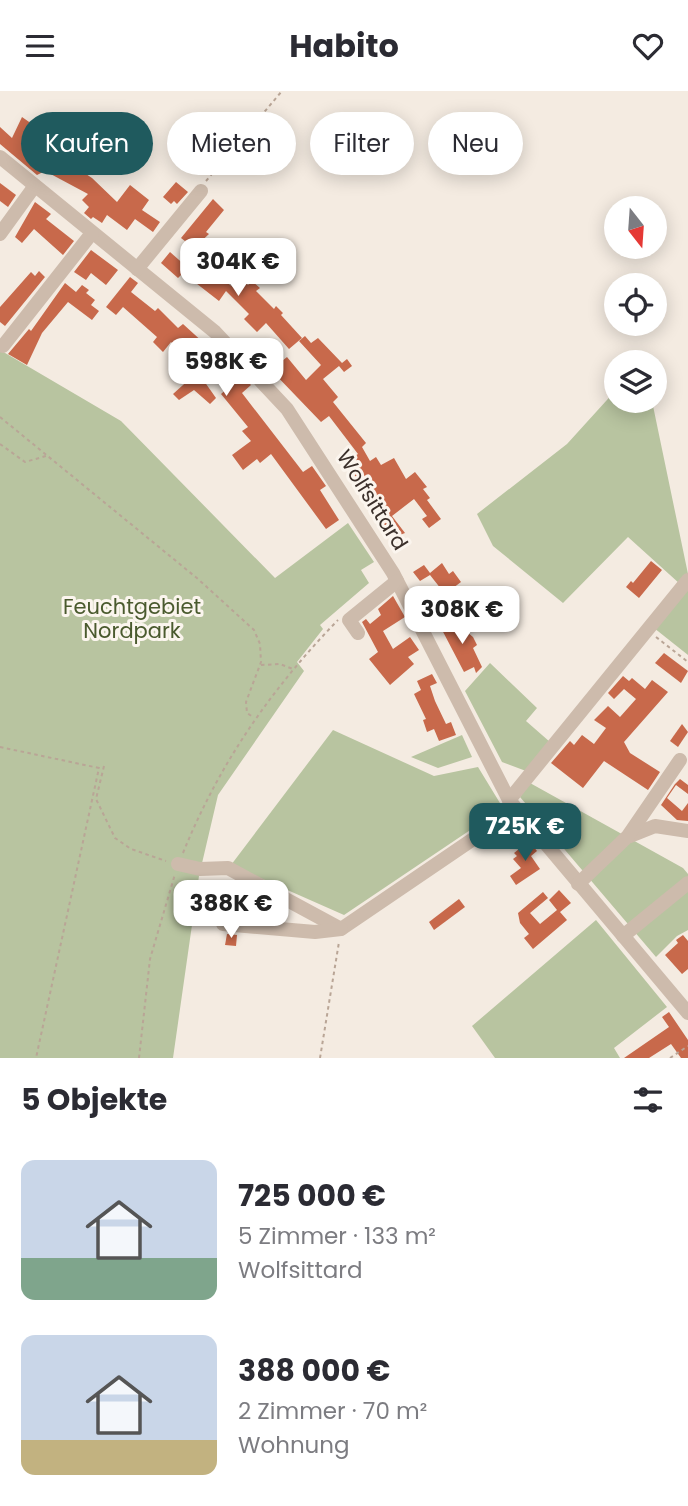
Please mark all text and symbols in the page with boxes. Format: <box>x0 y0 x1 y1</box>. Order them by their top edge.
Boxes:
text: Habito <box>289 23 399 68</box>
icon: menu <box>21 27 59 65</box>
icon: heart <box>629 27 667 65</box>
chip: Kaufen <box>21 112 153 175</box>
chip: Mieten <box>167 112 296 175</box>
chip: Filter <box>310 112 414 175</box>
chip: Neu <box>428 112 523 175</box>
north arrow <box>604 196 667 259</box>
map controls <box>604 196 667 413</box>
pin: 304K € <box>181 239 295 298</box>
text: 304K € <box>196 245 280 277</box>
button: locate <box>604 273 667 336</box>
pin: 598K € <box>169 338 283 398</box>
text: 598K € <box>184 345 268 377</box>
button: layers <box>604 350 667 413</box>
street label: Wolfsittard <box>330 444 415 556</box>
pin: 308K € <box>405 587 519 646</box>
park label: Feuchtgebiet Nordpark <box>63 592 201 645</box>
text: 308K € <box>420 593 504 625</box>
pin: 725K € <box>468 803 582 863</box>
text: 725K € <box>485 810 565 842</box>
pin: 388K € <box>174 881 288 940</box>
text: 388K € <box>190 887 272 919</box>
text: 5 Objekte <box>21 1078 167 1121</box>
icon: filters <box>629 1081 667 1119</box>
text: 725 000 € <box>238 1174 386 1217</box>
icon: home <box>77 1188 161 1272</box>
text: 5 Zimmer · 133 m² <box>238 1220 436 1252</box>
text: Wolfsittard <box>238 1254 362 1286</box>
text: 388 000 € <box>238 1349 390 1392</box>
icon: home <box>77 1363 161 1447</box>
text: 2 Zimmer · 70 m² <box>238 1395 427 1427</box>
text: Wohnung <box>238 1429 350 1461</box>

